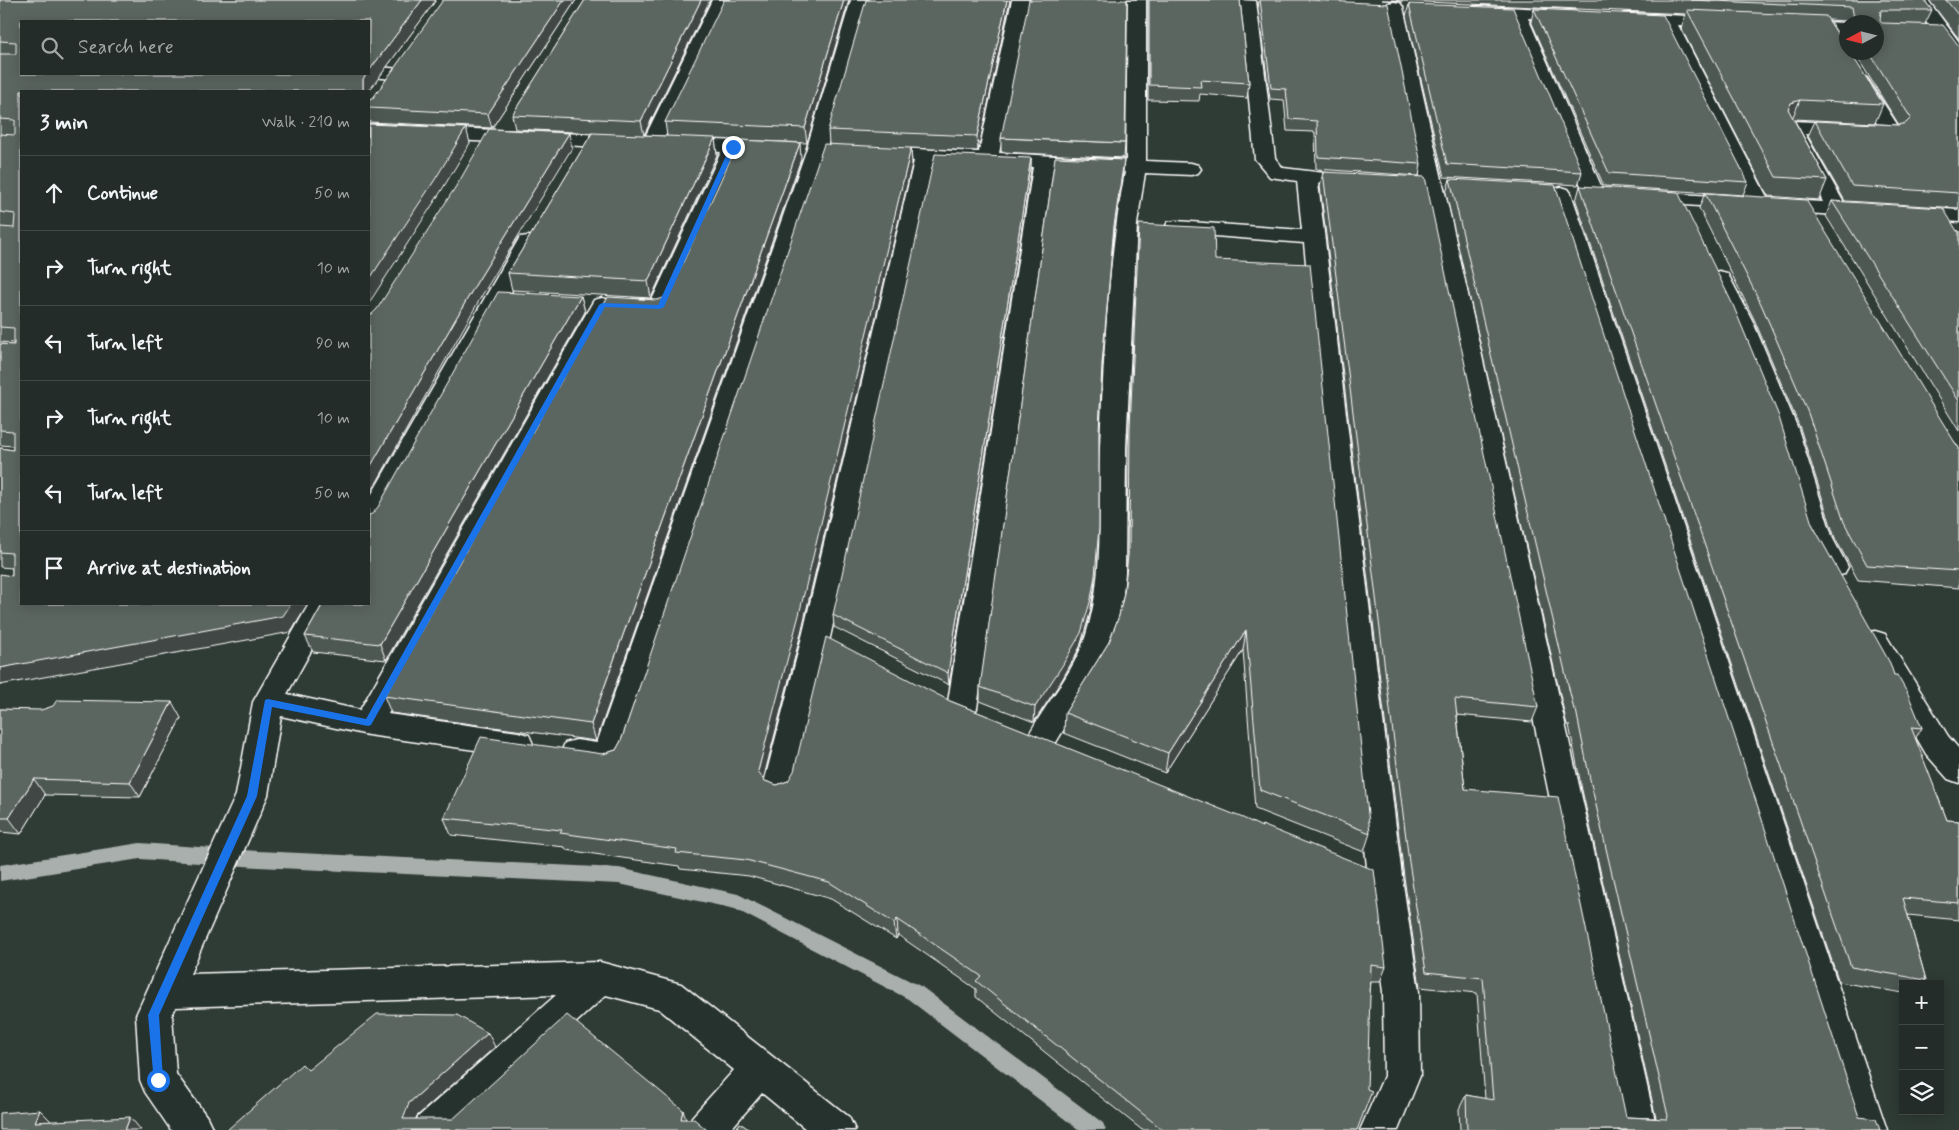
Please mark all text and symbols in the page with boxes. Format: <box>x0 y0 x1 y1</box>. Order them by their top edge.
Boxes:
north arrow <box>1839 15 1884 60</box>
search box <box>20 20 370 75</box>
icon: search <box>38 34 66 62</box>
text: Search here <box>78 35 174 60</box>
text: 3 min <box>40 109 88 137</box>
text: Walk · 210 m <box>262 112 350 133</box>
route end <box>722 136 745 159</box>
icon: ahead <box>40 179 68 207</box>
text: Continue <box>87 181 158 206</box>
text: 50 m <box>314 183 350 204</box>
icon: right <box>40 254 68 282</box>
text: Turn right <box>87 256 171 281</box>
text: 10 m <box>317 258 350 279</box>
icon: left <box>40 329 68 357</box>
text: Turn left <box>87 331 163 356</box>
text: 90 m <box>316 333 350 354</box>
icon: right <box>40 404 68 432</box>
text: Turn right <box>87 406 171 431</box>
text: 10 m <box>317 408 350 429</box>
icon: left <box>40 479 68 507</box>
text: Turn left <box>87 481 163 506</box>
text: 50 m <box>314 483 350 504</box>
icon: arrive <box>40 554 68 582</box>
text: Arrive at destination <box>87 556 251 581</box>
map controls <box>1899 980 1944 1115</box>
button: + <box>1899 980 1944 1025</box>
button: − <box>1899 1025 1944 1070</box>
route start <box>147 1069 170 1092</box>
button: layers <box>1899 1070 1944 1115</box>

